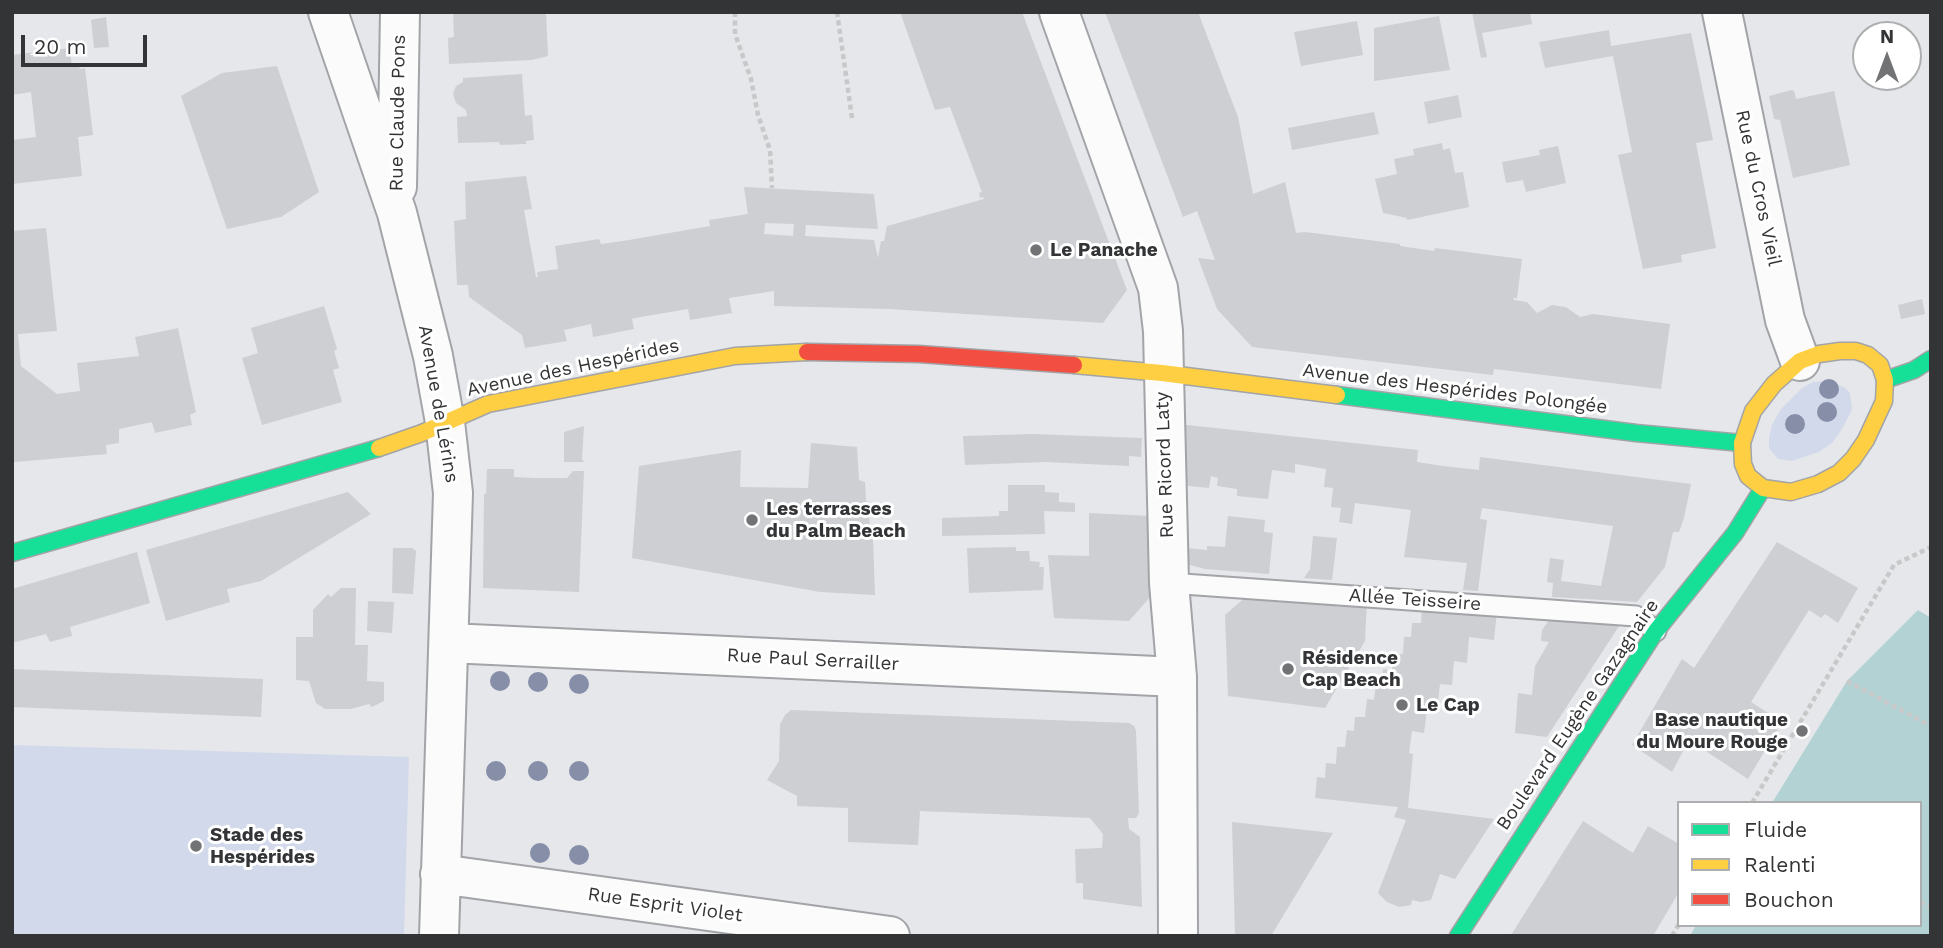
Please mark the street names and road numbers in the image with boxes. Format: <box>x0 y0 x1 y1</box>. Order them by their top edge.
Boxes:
street label: Rue Claude Pons <box>385 34 411 192</box>
street label: Rue du Cros Vieil <box>1730 108 1786 268</box>
street label: Avenue de Lérins <box>413 323 463 485</box>
street label: Avenue des Hespérides <box>465 334 681 402</box>
street label: Avenue des Hespérides Polongée <box>1301 359 1609 419</box>
street label: Rue Ricord Laty <box>1151 391 1179 539</box>
street label: Allée Teisseire <box>1348 584 1482 616</box>
street label: Boulevard Eugène Gazagnaire <box>1492 595 1664 835</box>
street label: Rue Paul Serrailler <box>726 644 900 676</box>
street label: Rue Esprit Violet <box>586 883 744 927</box>

